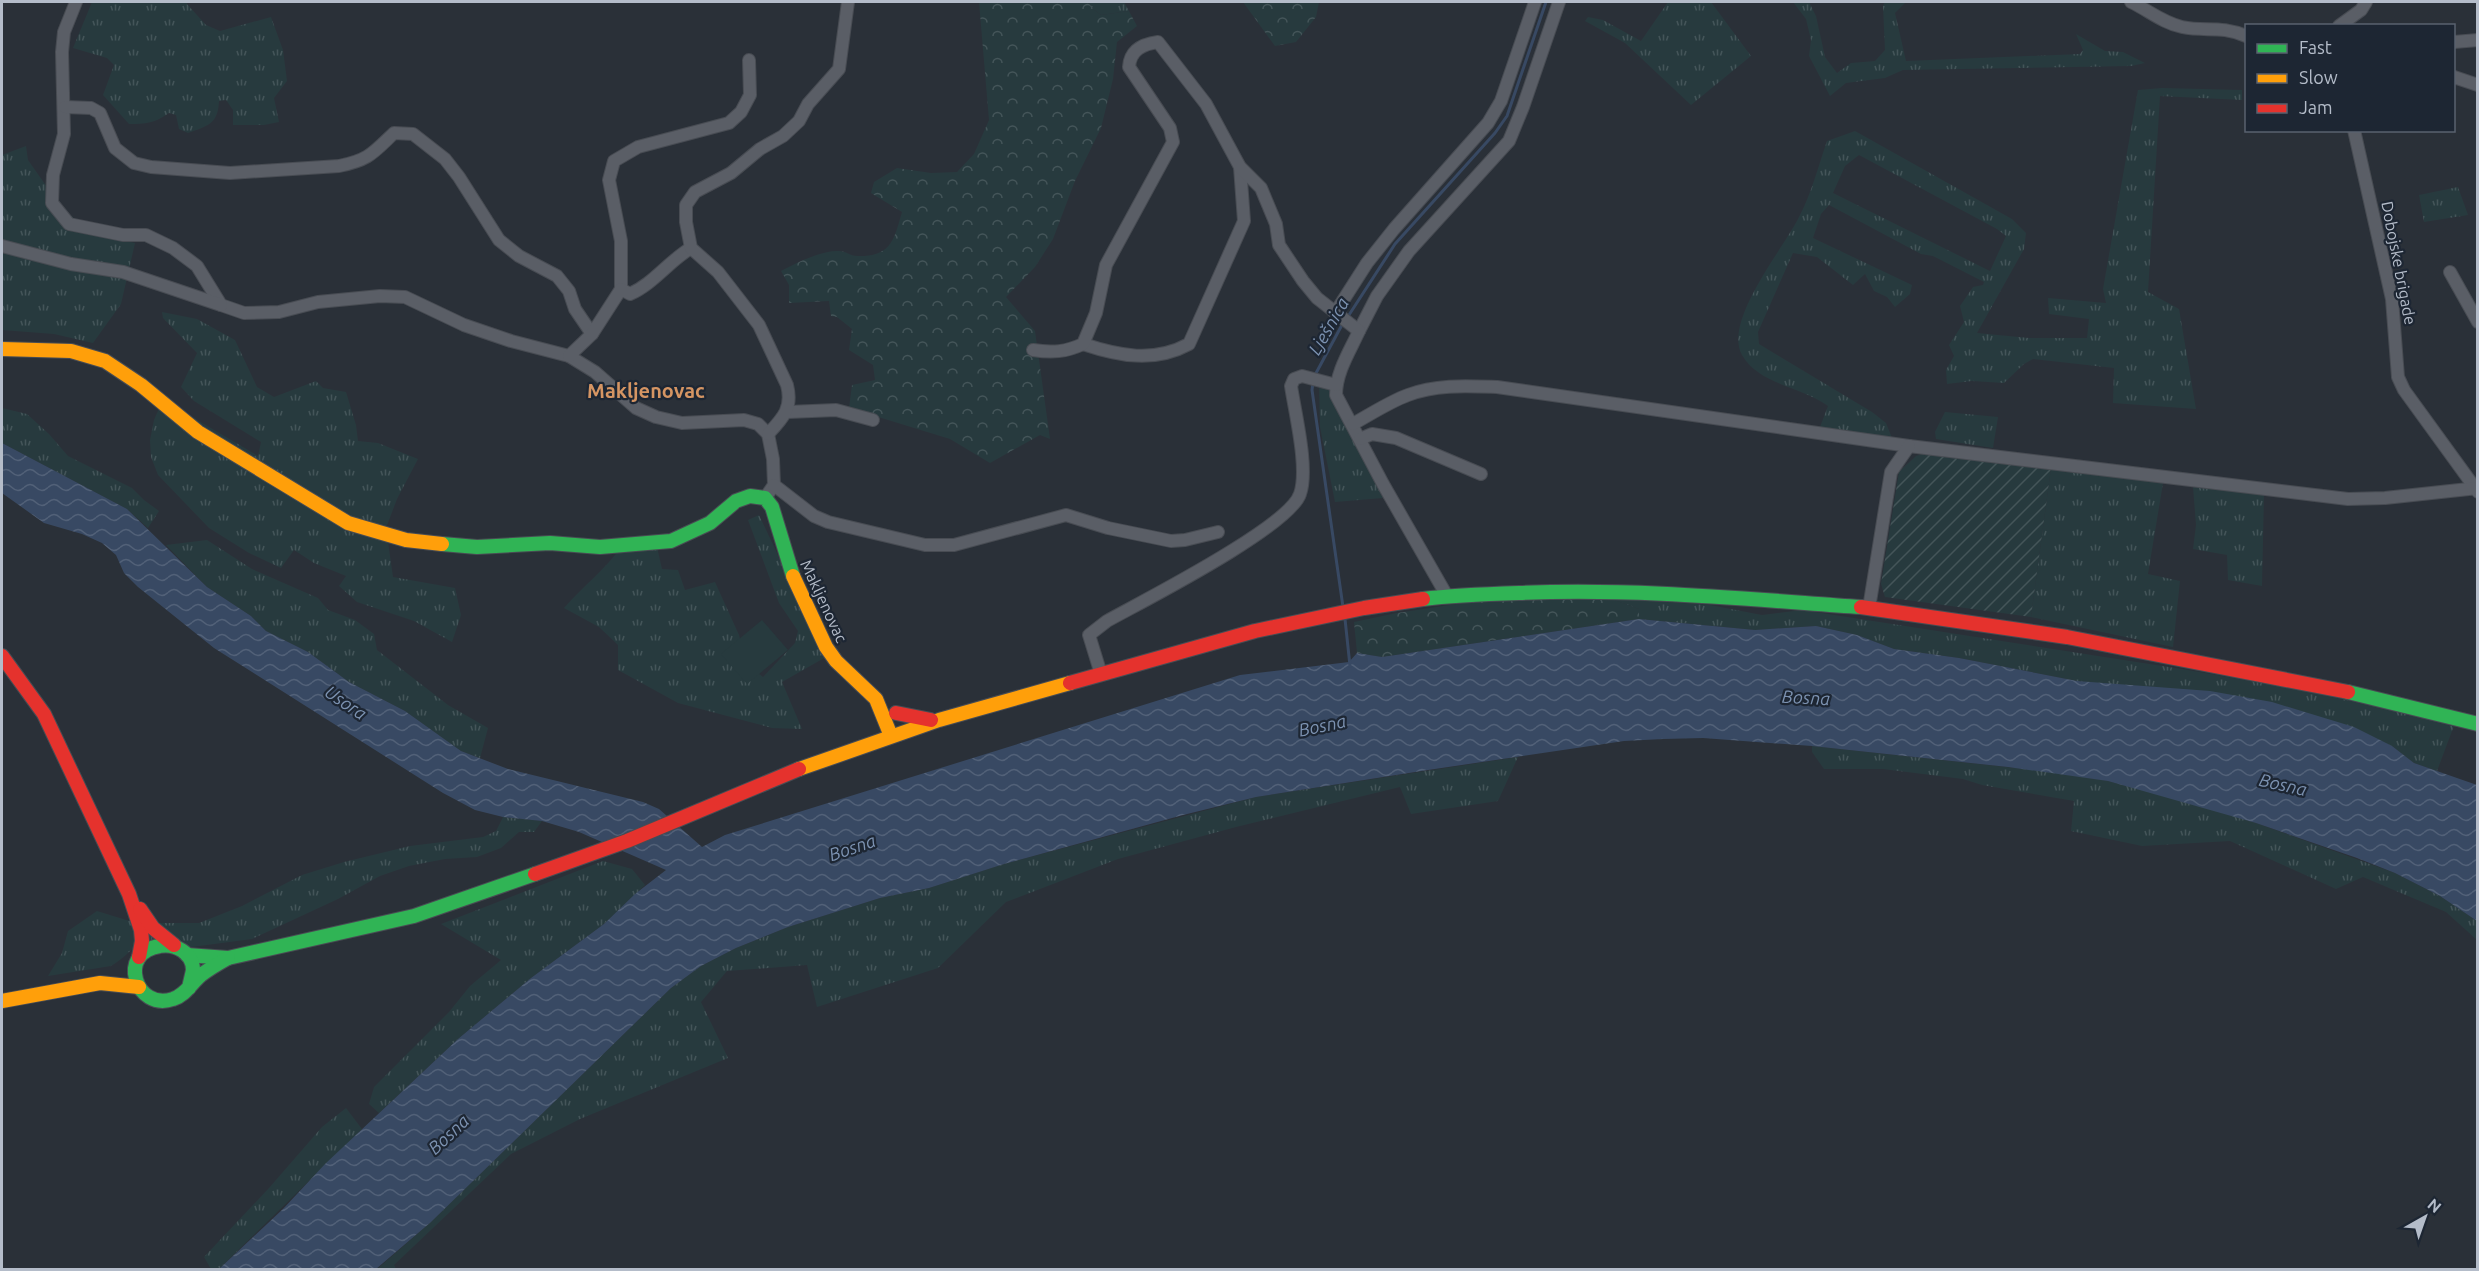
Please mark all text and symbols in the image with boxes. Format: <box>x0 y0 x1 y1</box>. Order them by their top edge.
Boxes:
legend <box>2245 24 2455 132</box>
text: Fast <box>2299 37 2332 57</box>
text: Slow <box>2299 67 2338 87</box>
text: Jam <box>2299 97 2333 117</box>
street label: Dobojske brigade <box>2378 200 2420 326</box>
water label: Lješnica <box>1304 294 1352 358</box>
district label: Makljenovac <box>587 379 705 402</box>
street label: Makljenovac <box>797 557 851 646</box>
water label: Usora <box>321 681 371 723</box>
water label: Bosna <box>1781 686 1831 708</box>
water label: Bosna <box>1296 710 1348 740</box>
water label: Bosna <box>2257 769 2309 799</box>
water label: Bosna <box>826 830 878 864</box>
water label: Bosna <box>424 1110 473 1158</box>
north arrow <box>2395 1187 2455 1247</box>
text: N <box>2424 1195 2445 1216</box>

